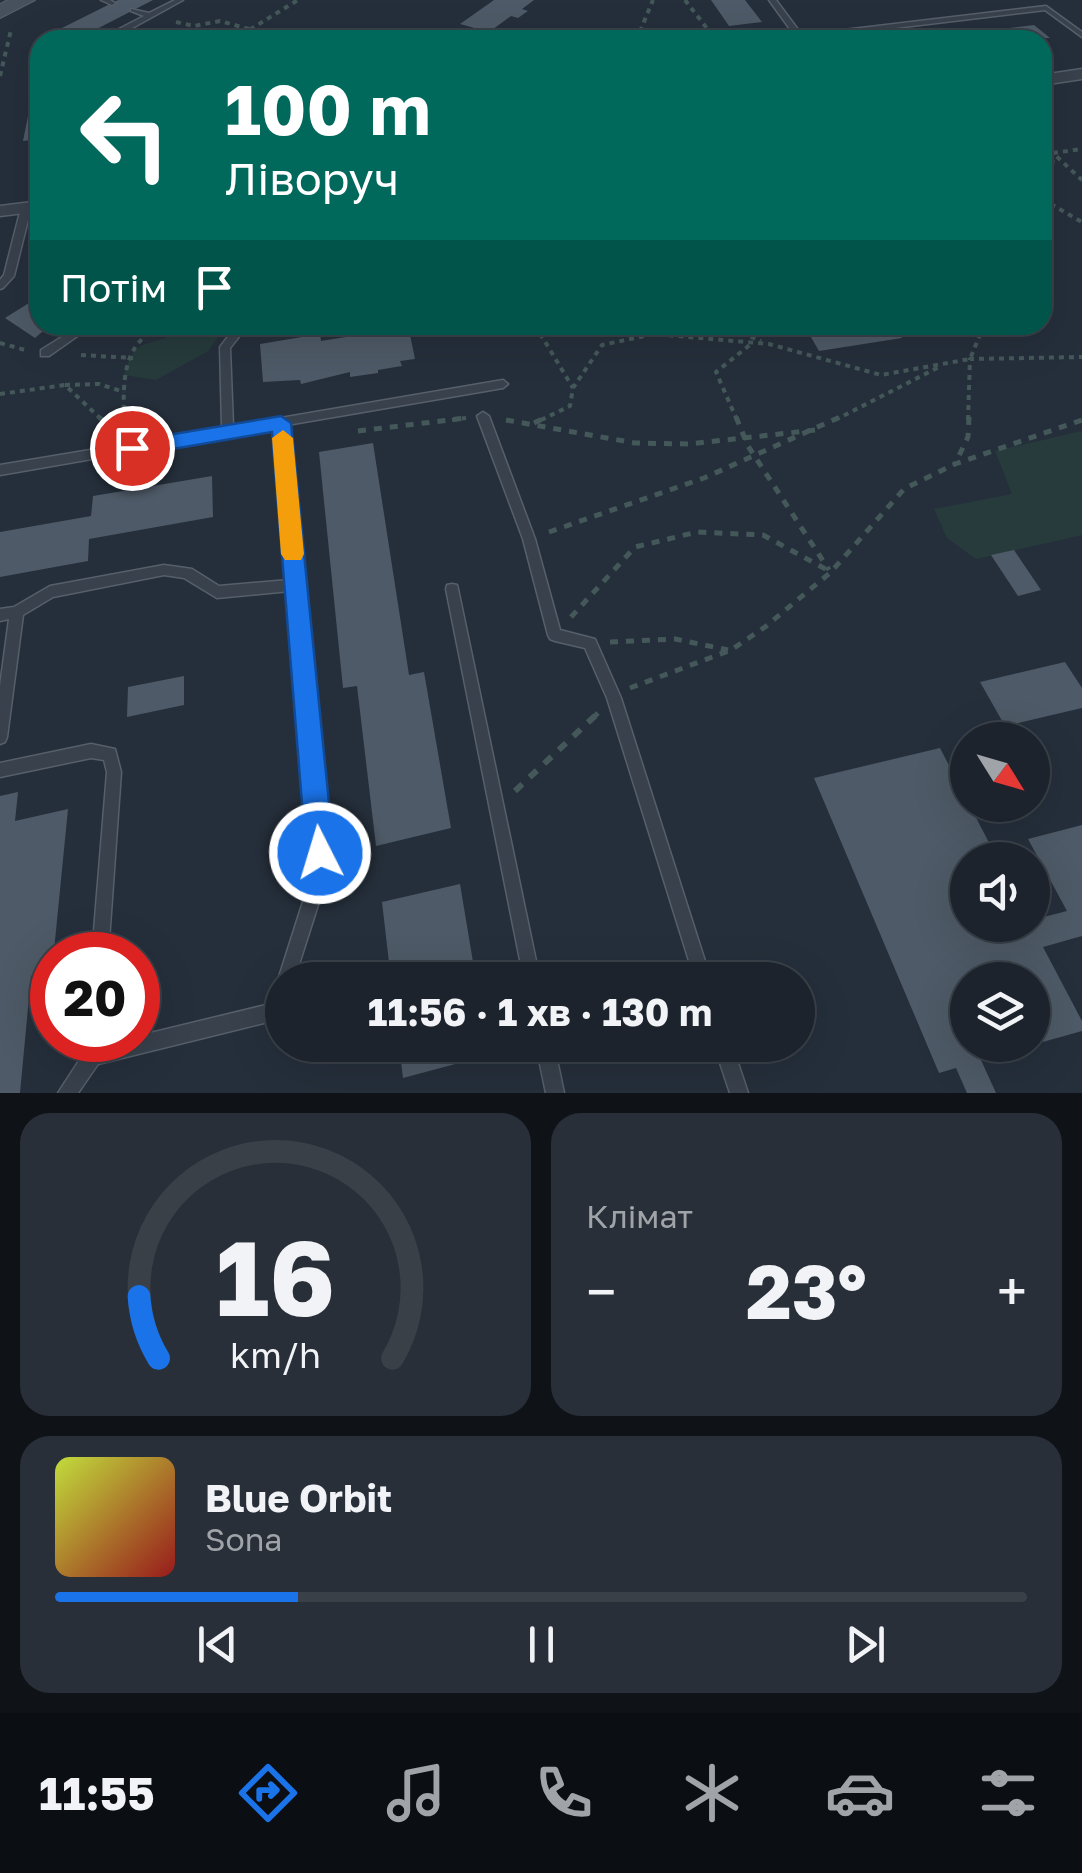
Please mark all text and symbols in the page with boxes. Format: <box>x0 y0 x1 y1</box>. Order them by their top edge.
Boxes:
text: 100 m <box>225 66 431 150</box>
icon: left <box>60 70 190 200</box>
text: Ліворуч <box>225 151 399 205</box>
icon: arrive <box>187 260 242 315</box>
text: Потім <box>60 265 167 310</box>
pin <box>90 406 175 491</box>
icon: arrive <box>105 421 160 476</box>
north arrow <box>950 722 1050 822</box>
map controls <box>950 722 1050 1062</box>
position arrow <box>268 801 372 905</box>
button: sound <box>950 842 1050 942</box>
speed limit sign: 20 <box>30 932 160 1062</box>
button: layers <box>950 962 1050 1062</box>
text: 11:56 · 1 хв · 130 m <box>368 989 712 1034</box>
text: Клімат <box>586 1197 693 1235</box>
text: 16 <box>216 1214 335 1339</box>
text: 23° <box>746 1245 867 1336</box>
text: − <box>586 1258 616 1324</box>
text: + <box>997 1258 1027 1324</box>
text: km/h <box>230 1333 321 1376</box>
text: Blue Orbit <box>205 1475 392 1520</box>
text: Sona <box>205 1520 282 1558</box>
icon: previous <box>190 1617 245 1672</box>
icon: pause <box>514 1617 569 1672</box>
icon: next <box>838 1617 893 1672</box>
icon: directions <box>233 1758 303 1828</box>
icon: music <box>381 1758 451 1828</box>
icon: phone <box>529 1758 599 1828</box>
icon: climate <box>677 1758 747 1828</box>
icon: car <box>825 1758 895 1828</box>
icon: filters <box>973 1758 1043 1828</box>
text: 11:55 <box>39 1766 155 1820</box>

